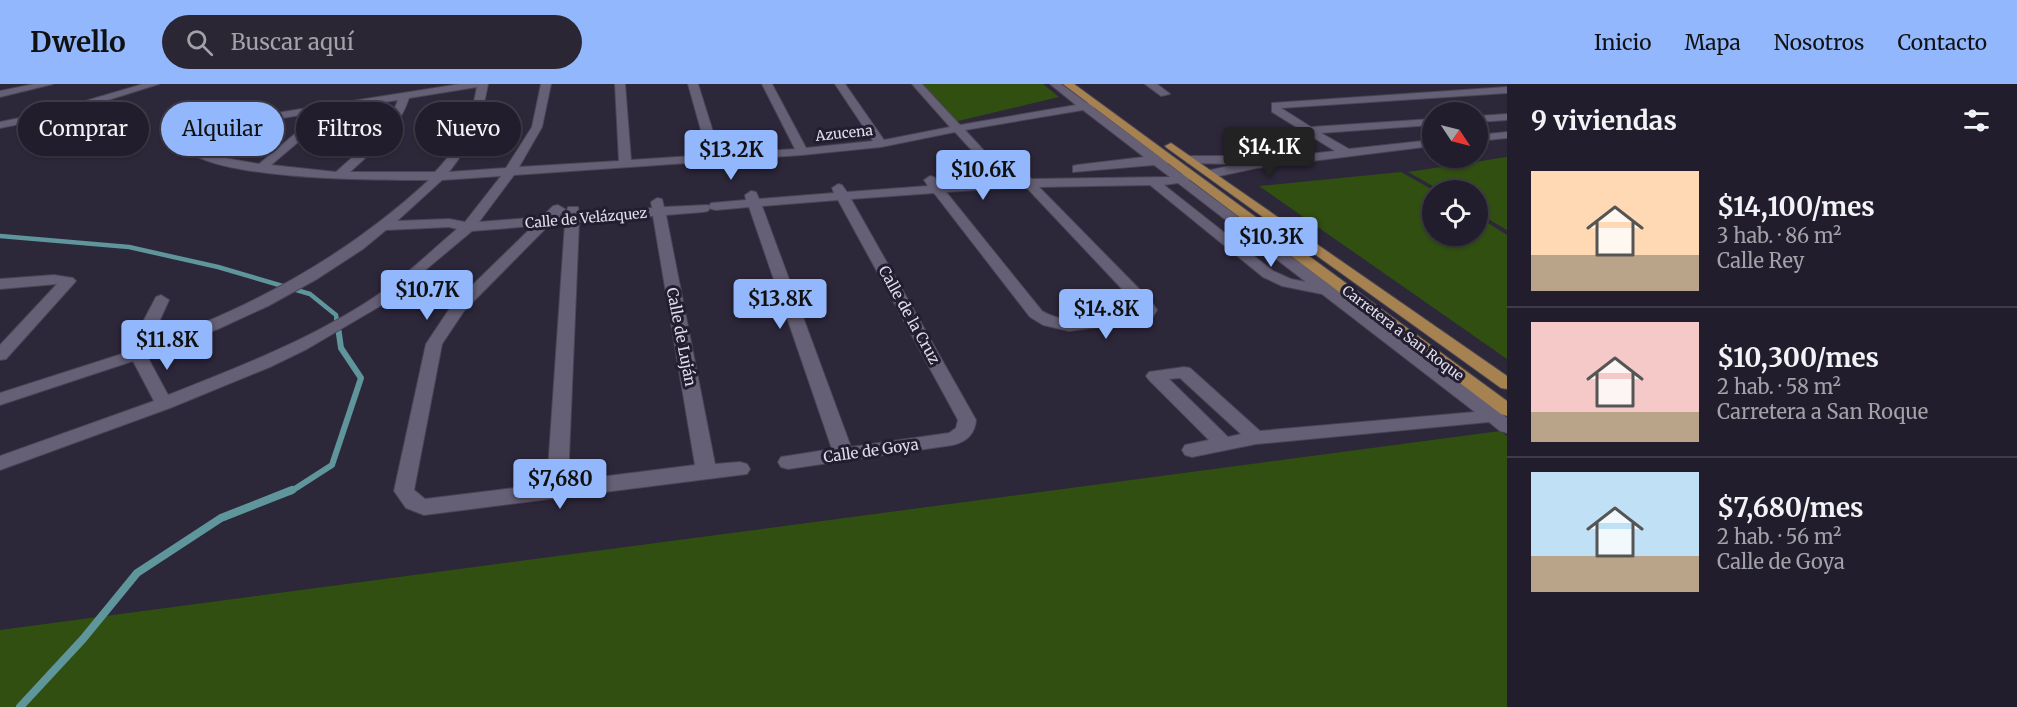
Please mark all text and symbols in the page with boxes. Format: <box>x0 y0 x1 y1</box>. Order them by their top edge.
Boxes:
search box <box>162 15 582 69</box>
text: Dwello <box>30 24 126 60</box>
icon: search <box>183 26 216 59</box>
text: Buscar aquí <box>231 28 354 56</box>
text: Inicio <box>1594 29 1652 56</box>
text: Mapa <box>1685 29 1741 56</box>
text: Nosotros <box>1774 29 1864 56</box>
text: Contacto <box>1897 29 1987 56</box>
chip: Comprar <box>18 102 149 156</box>
chip: Alquilar <box>161 102 284 156</box>
chip: Filtros <box>296 102 403 156</box>
chip: Nuevo <box>415 102 521 156</box>
north arrow <box>1422 102 1488 168</box>
map controls <box>1422 102 1488 246</box>
text: 9 viviendas <box>1531 104 1677 137</box>
icon: filters <box>1960 104 1993 137</box>
street label: Azucena <box>813 121 874 145</box>
pin: $14.1K <box>1220 127 1318 178</box>
pin: $13.2K <box>682 130 780 181</box>
text: $14.1K <box>1238 134 1300 159</box>
text: $13.2K <box>699 137 763 162</box>
pin: $10.6K <box>934 150 1032 201</box>
text: $10.6K <box>950 157 1016 182</box>
button: locate <box>1422 180 1488 246</box>
text: $14,100/mes <box>1717 190 1875 223</box>
icon: home <box>1579 195 1651 267</box>
street label: Calle de Velázquez <box>524 204 648 232</box>
pin: $10.3K <box>1222 217 1320 268</box>
text: 3 hab. · 86 m² <box>1717 223 1841 248</box>
text: $10.3K <box>1239 224 1303 249</box>
text: Calle Rey <box>1717 248 1805 273</box>
street label: Calle de la Cruz <box>875 262 944 367</box>
pin: $10.7K <box>378 270 476 321</box>
text: $10.7K <box>395 277 459 302</box>
pin: $13.8K <box>731 279 829 330</box>
street label: Carretera a San Roque <box>1339 281 1467 385</box>
street label: Calle de Luján <box>663 286 700 388</box>
text: $13.8K <box>748 286 812 311</box>
pin: $14.8K <box>1057 289 1155 340</box>
text: $14.8K <box>1073 296 1139 321</box>
pin: $11.8K <box>118 320 216 371</box>
text: $11.8K <box>135 327 199 352</box>
text: $10,300/mes <box>1717 341 1879 374</box>
icon: home <box>1579 346 1651 418</box>
text: 2 hab. · 58 m² <box>1717 374 1841 399</box>
text: Carretera a San Roque <box>1717 399 1928 424</box>
street label: Calle de Goya <box>822 434 920 467</box>
pin: $7,680 <box>511 459 609 510</box>
text: $7,680 <box>527 466 593 491</box>
text: $7,680/mes <box>1717 491 1864 524</box>
icon: home <box>1579 496 1651 568</box>
text: 2 hab. · 56 m² <box>1717 524 1841 549</box>
text: Calle de Goya <box>1717 549 1845 574</box>

